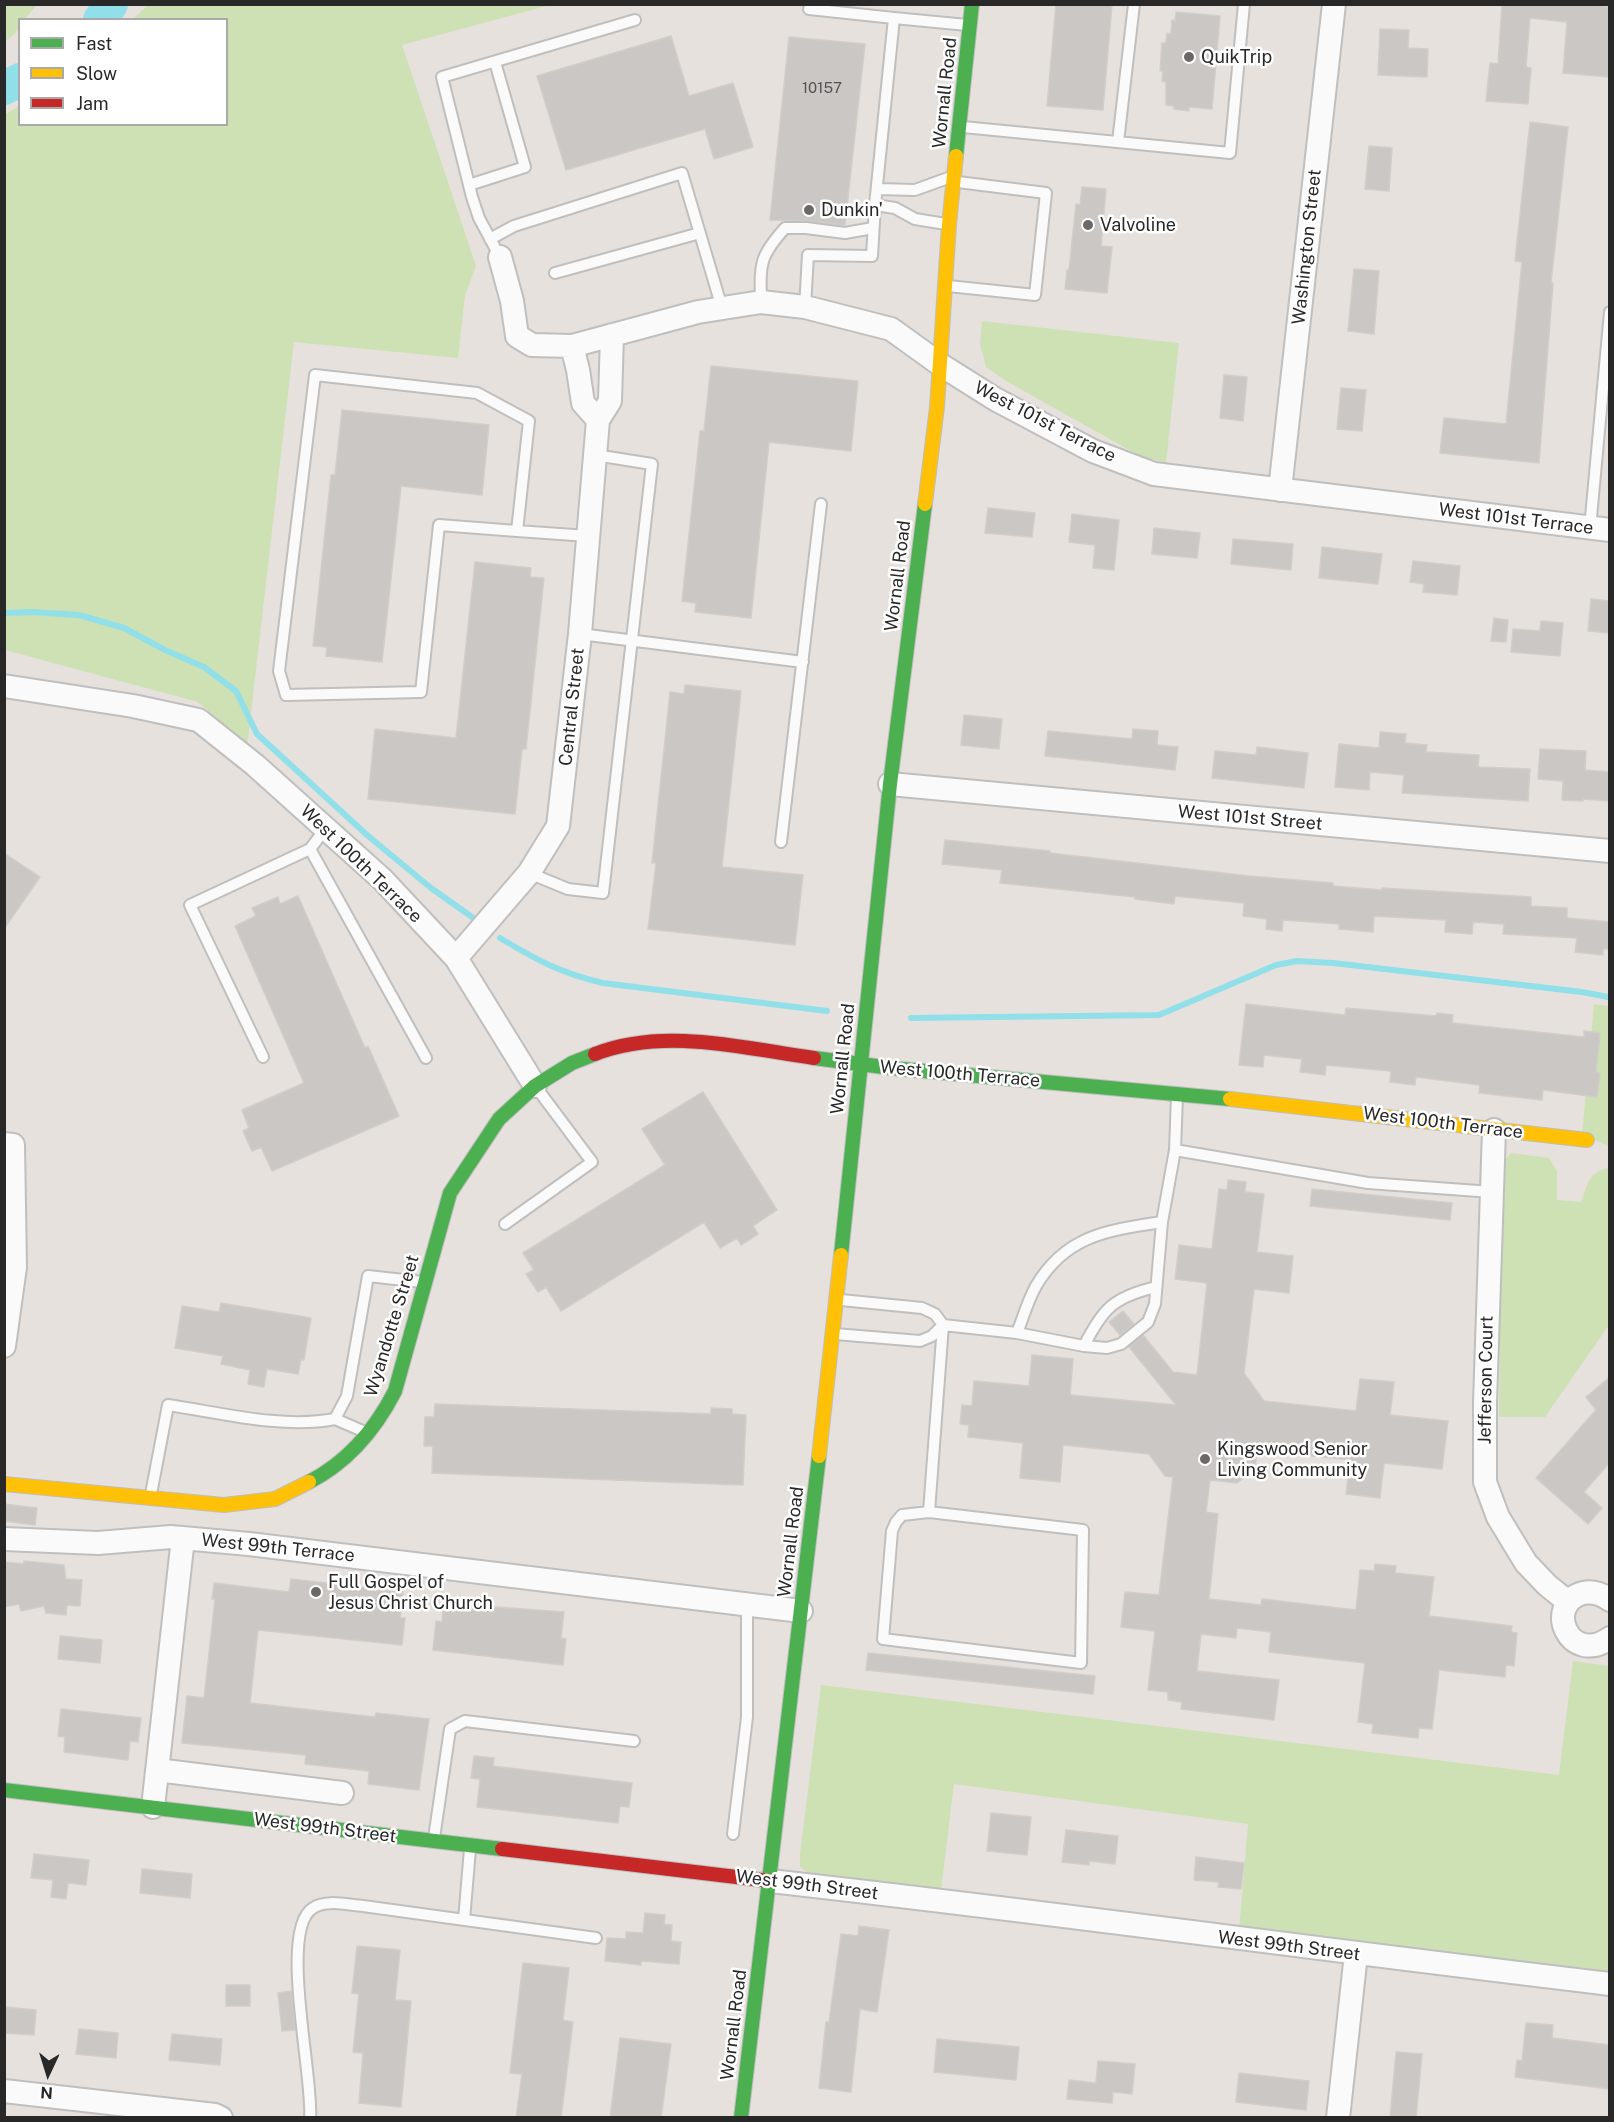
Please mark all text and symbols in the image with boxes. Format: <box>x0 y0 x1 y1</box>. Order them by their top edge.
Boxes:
legend <box>18 18 228 126</box>
text: Fast <box>76 33 112 54</box>
street label: Wornall Road <box>928 36 962 150</box>
place label: QuikTrip <box>1201 46 1272 68</box>
marker: QuikTrip <box>1182 50 1196 64</box>
text: Slow <box>76 63 117 84</box>
house number: 10157 <box>802 79 842 97</box>
text: Jam <box>76 93 109 114</box>
street label: Washington Street <box>1288 168 1326 326</box>
place label: Dunkin' <box>821 199 883 221</box>
marker: Dunkin' <box>802 203 816 217</box>
place label: Valvoline <box>1100 214 1176 236</box>
marker: Valvoline <box>1081 218 1095 232</box>
street label: West 101st Terrace <box>971 377 1119 467</box>
street label: West 101st Terrace <box>1437 499 1595 539</box>
street label: Wornall Road <box>880 519 916 633</box>
street label: Central Street <box>555 647 589 767</box>
street label: West 100th Terrace <box>296 800 426 928</box>
street label: West 101st Street <box>1177 801 1323 835</box>
street label: Wornall Road <box>826 1002 860 1116</box>
street label: West 100th Terrace <box>879 1056 1041 1092</box>
street label: West 100th Terrace <box>1362 1102 1524 1144</box>
street label: Wyandotte Street <box>360 1252 424 1400</box>
street label: Jefferson Court <box>1474 1316 1498 1444</box>
place label: Kingswood Senior Living Community <box>1217 1438 1368 1480</box>
marker: Kingswood Senior Living Community <box>1198 1452 1212 1466</box>
street label: Wornall Road <box>773 1485 809 1599</box>
street label: West 99th Terrace <box>200 1529 356 1567</box>
place label: Full Gospel of Jesus Christ Church <box>328 1571 493 1614</box>
marker: Full Gospel of Jesus Christ Church <box>309 1585 323 1599</box>
street label: West 99th Street <box>252 1809 398 1847</box>
street label: West 99th Street <box>734 1866 880 1904</box>
street label: West 99th Street <box>1216 1927 1362 1965</box>
street label: Wornall Road <box>716 1968 752 2082</box>
north arrow <box>18 2044 78 2104</box>
text: N <box>40 2083 54 2102</box>

